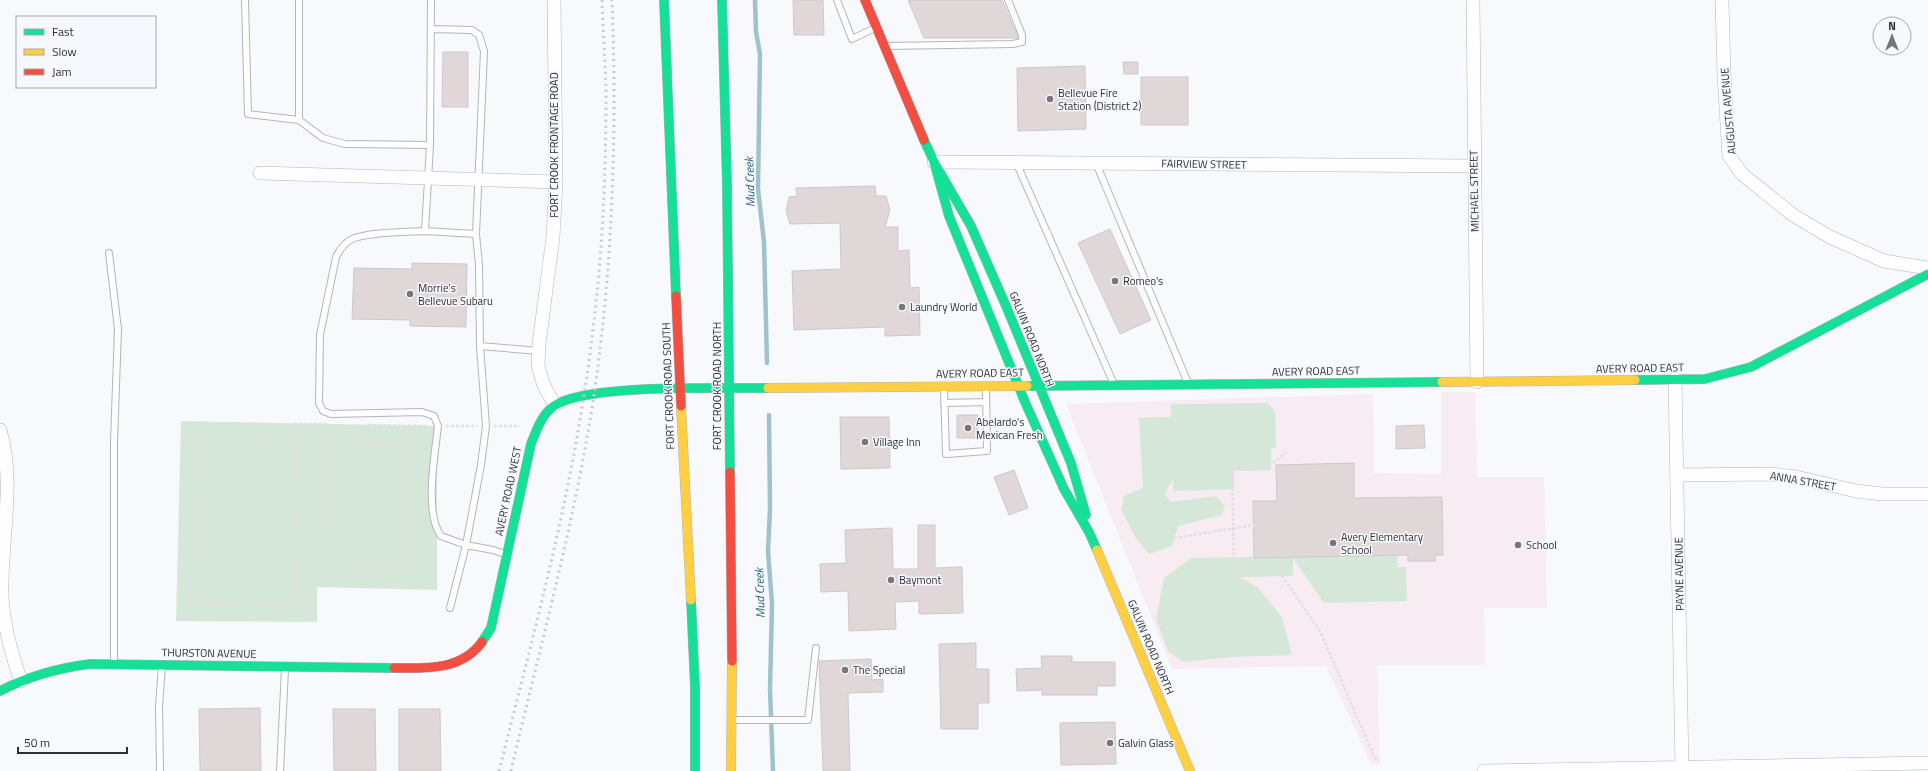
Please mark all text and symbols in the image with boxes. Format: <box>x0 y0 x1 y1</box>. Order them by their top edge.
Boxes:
legend <box>16 16 156 88</box>
north arrow <box>1872 16 1912 56</box>
text: N <box>1888 18 1896 34</box>
text: Fast <box>52 22 75 41</box>
text: Slow <box>52 42 77 61</box>
text: Jam <box>52 62 72 81</box>
street label: AUGUSTA AVENUE <box>1716 67 1740 155</box>
street label: FORT CROOK FRONTAGE ROAD <box>546 72 562 218</box>
place label: Bellevue Fire Station (District 2) <box>1058 85 1141 114</box>
marker: Bellevue Fire Station (District 2) <box>1045 94 1055 104</box>
street label: MICHAEL STREET <box>1465 150 1483 232</box>
water label: Mud Creek <box>739 155 760 207</box>
street label: FAIRVIEW STREET <box>1161 155 1247 173</box>
place label: Romeo's <box>1123 273 1163 289</box>
marker: Romeo's <box>1110 276 1120 286</box>
place label: Morrie's Bellevue Subaru <box>418 280 493 309</box>
marker: Morrie's Bellevue Subaru <box>405 289 415 299</box>
street label: GALVIN ROAD NORTH <box>1006 289 1058 389</box>
place label: Laundry World <box>910 299 978 315</box>
marker: Laundry World <box>897 302 907 312</box>
street label: FORT CROOK ROAD SOUTH <box>658 322 678 450</box>
street label: FORT CROOK ROAD NORTH <box>709 322 725 450</box>
street label: AVERY ROAD EAST <box>1596 359 1684 377</box>
street label: AVERY ROAD EAST <box>1272 362 1360 380</box>
street label: AVERY ROAD EAST <box>936 364 1024 382</box>
place label: Abelardo's Mexican Fresh <box>976 414 1043 443</box>
marker: Abelardo's Mexican Fresh <box>963 423 973 433</box>
place label: Village Inn <box>873 434 921 450</box>
marker: Village Inn <box>860 437 870 447</box>
street label: AVERY ROAD WEST <box>491 445 525 537</box>
street label: ANNA STREET <box>1769 467 1838 495</box>
place label: Avery Elementary School <box>1341 529 1424 558</box>
place label: School <box>1526 537 1557 553</box>
street label: PAYNE AVENUE <box>1670 537 1688 611</box>
marker: Avery Elementary School <box>1328 538 1338 548</box>
marker: School <box>1513 540 1523 550</box>
water label: Mud Creek <box>749 566 770 618</box>
place label: Baymont <box>899 572 941 588</box>
marker: Baymont <box>886 575 896 585</box>
street label: GALVIN ROAD NORTH <box>1124 597 1178 697</box>
street label: THURSTON AVENUE <box>161 644 257 662</box>
place label: The Special <box>853 662 905 678</box>
marker: The Special <box>840 665 850 675</box>
scale bar <box>18 729 127 755</box>
text: 50 m <box>24 733 50 752</box>
place label: Galvin Glass <box>1118 735 1174 751</box>
marker: Galvin Glass <box>1105 738 1115 748</box>

